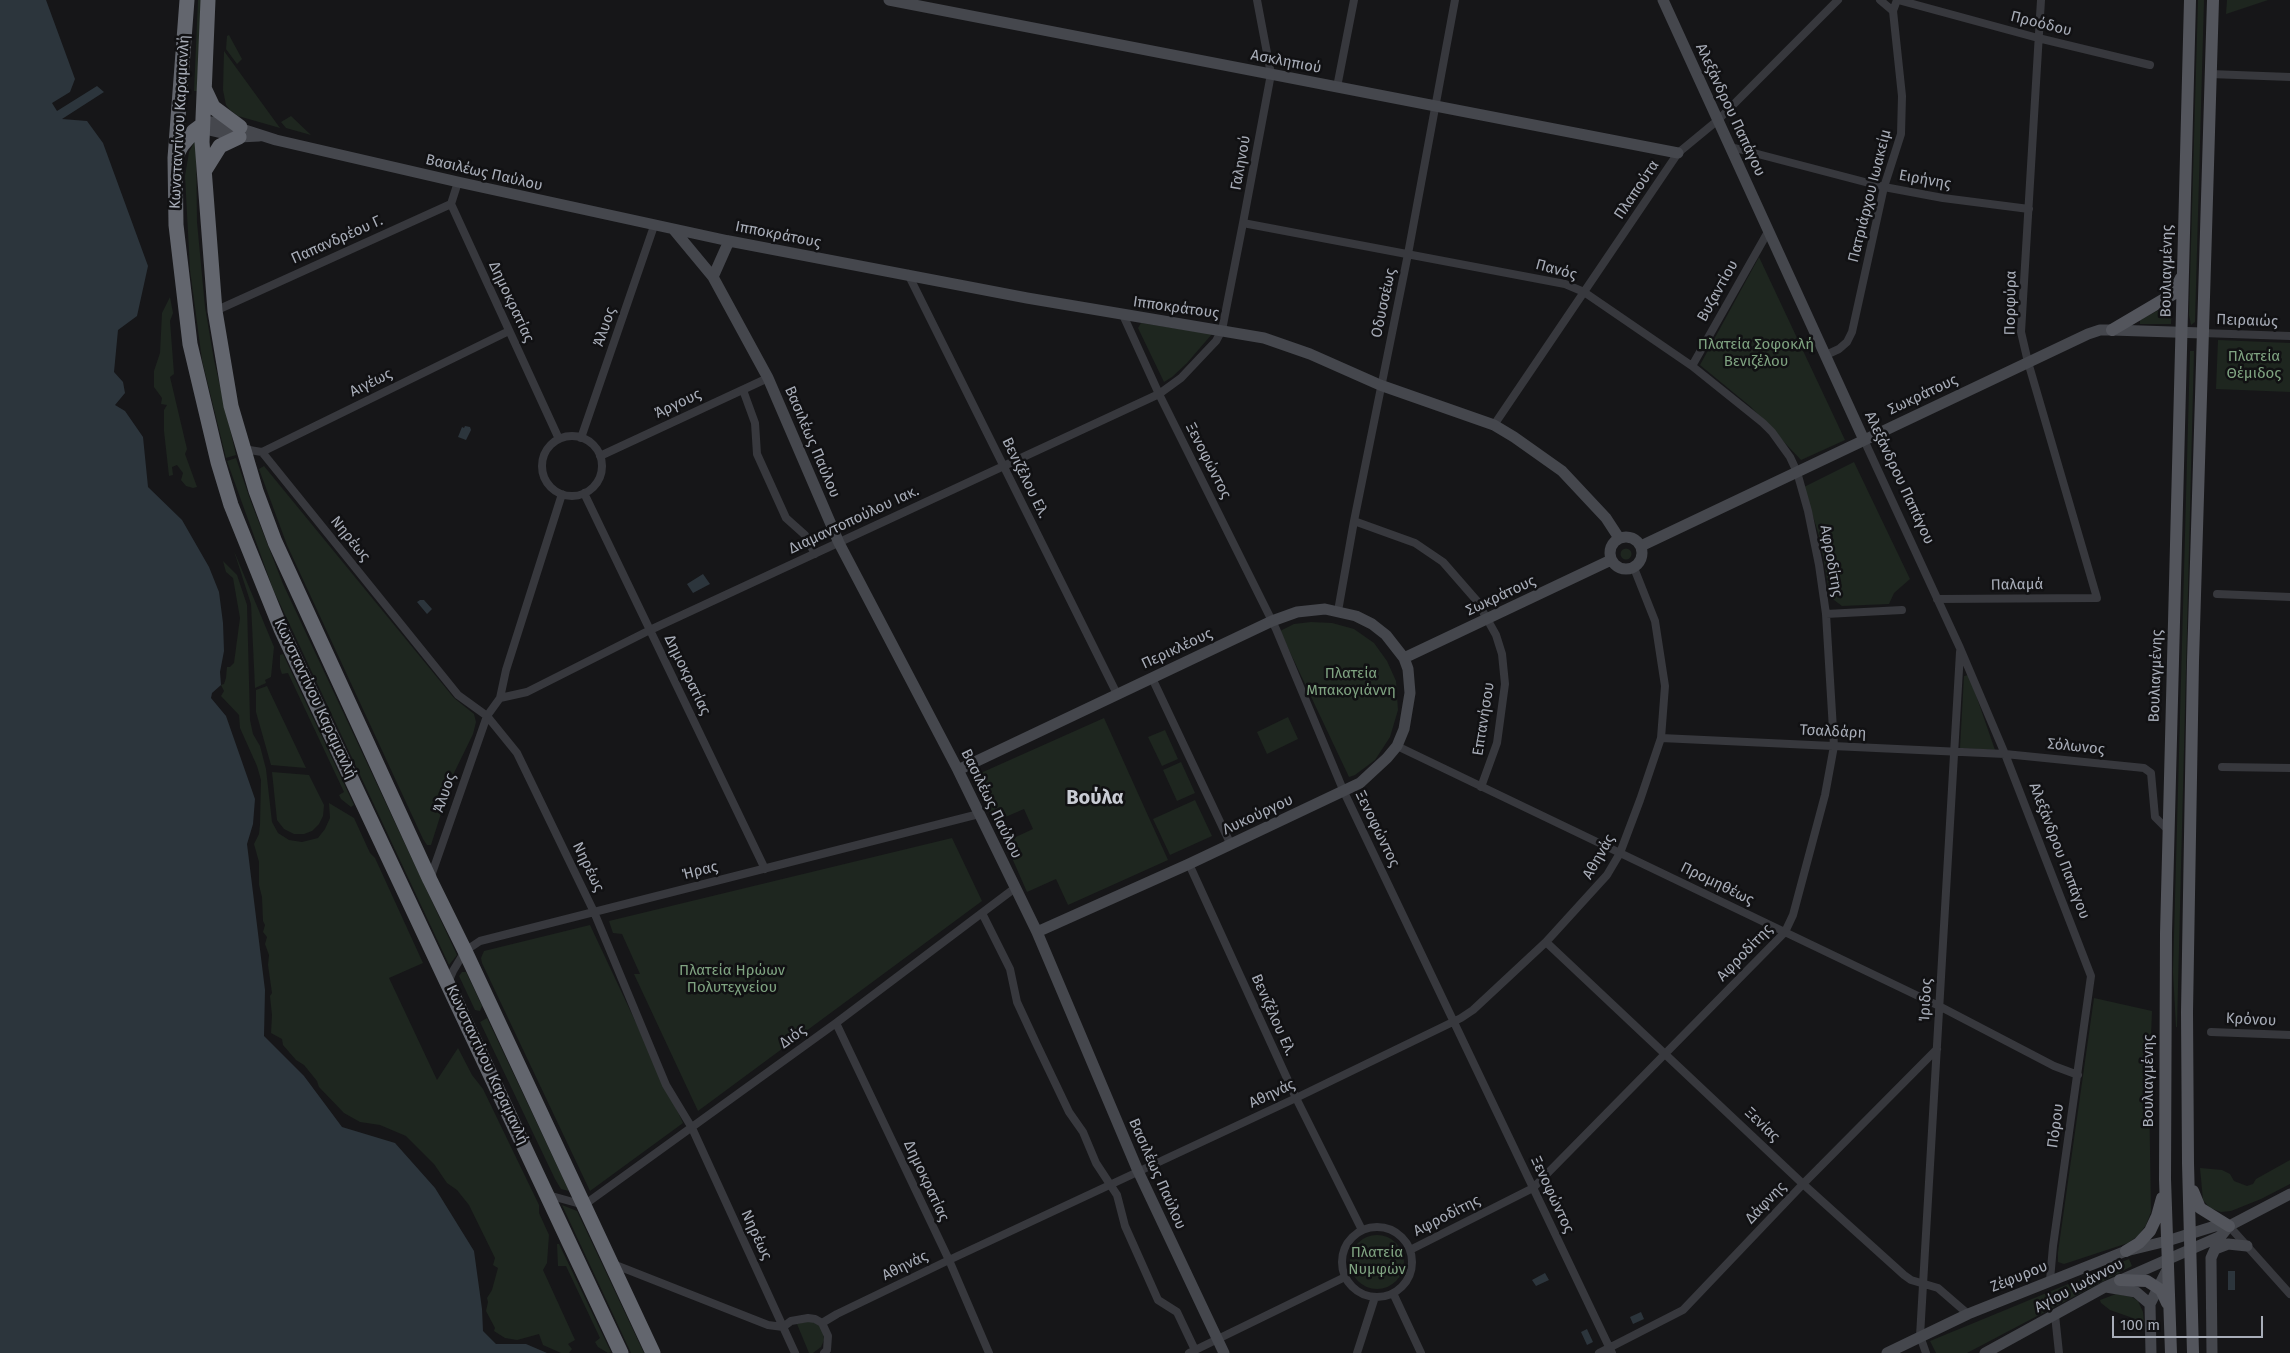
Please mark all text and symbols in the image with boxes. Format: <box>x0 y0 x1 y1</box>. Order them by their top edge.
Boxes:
street label: Προόδου <box>2009 8 2073 40</box>
street label: Κωνσταντίνου Καραμανλή <box>166 34 194 210</box>
street label: Αλεξάνδρου Παπάγου <box>1691 41 1769 179</box>
street label: Ασκληπιού <box>1249 46 1323 78</box>
street label: Πατριάρχου Ιωακείμ <box>1845 128 1895 264</box>
street label: Γαληνού <box>1227 134 1255 192</box>
street label: Βασιλέως Παύλου <box>424 151 544 195</box>
street label: Πλαπούτα <box>1611 157 1663 223</box>
street label: Ειρήνης <box>1897 167 1953 193</box>
street label: Παπανδρέου Γ. <box>288 212 386 268</box>
street label: Ιπποκράτους <box>734 218 822 252</box>
street label: Βουλιαγμένης <box>2157 224 2177 318</box>
street label: Πανός <box>1533 256 1579 284</box>
street label: Βυζαντίου <box>1694 257 1742 325</box>
street label: Δημοκρατίας <box>484 259 538 345</box>
street label: Οδυσσέως <box>1368 267 1400 339</box>
street label: Πορφύρα <box>2001 270 2021 336</box>
street label: Ιπποκράτους <box>1132 293 1220 323</box>
street label: Άλυος <box>590 305 620 349</box>
street label: Πειραιώς <box>2216 311 2278 331</box>
park label: Πλατεία Σοφοκλή Βενιζέλου <box>1698 336 1814 371</box>
park label: Πλατεία Θέμιδος <box>2227 348 2281 383</box>
street label: Αιγέως <box>347 365 395 401</box>
street label: Σωκράτους <box>1885 371 1961 419</box>
street label: Βασιλέως Παύλου <box>780 383 844 501</box>
street label: Άργους <box>652 385 704 423</box>
street label: Αλεξάνδρου Παπάγου <box>1860 409 1938 547</box>
street label: Ξενοφώντος <box>1181 420 1235 502</box>
street label: Βενιζέλου Ελ. <box>998 435 1052 521</box>
street label: Διαμαντοπούλου Ιακ. <box>786 482 922 558</box>
street label: Νηρέως <box>326 513 374 565</box>
street label: Αφροδίτης <box>1816 524 1846 598</box>
street label: Σωκράτους <box>1463 572 1539 620</box>
street label: Παλαμά <box>1990 576 2044 594</box>
street label: Κωνσταντίνου Καραμανλή <box>270 616 360 782</box>
street label: Περικλέους <box>1139 625 1215 673</box>
street label: Βουλιαγμένης <box>2145 629 2167 723</box>
street label: Δημοκρατίας <box>660 632 714 718</box>
park label: Πλατεία Μπακογιάννη <box>1306 665 1396 700</box>
street label: Επτανήσου <box>1469 681 1499 757</box>
street label: Τσαλδάρη <box>1799 721 1867 743</box>
street label: Σόλωνος <box>2046 735 2106 759</box>
street label: Βασιλέως Παύλου <box>957 746 1025 862</box>
street label: Άλυος <box>430 771 460 815</box>
street label: Αλεξάνδρου Παπάγου <box>2025 780 2093 922</box>
district label: Βούλα <box>1066 786 1124 810</box>
street label: Ξενοφώντος <box>1351 788 1403 870</box>
street label: Λυκούργου <box>1220 791 1296 839</box>
street label: Αθηνάς <box>1579 831 1619 883</box>
street label: Νηρέως <box>568 839 608 895</box>
street label: Ήρας <box>680 858 720 884</box>
street label: Προμηθέως <box>1677 859 1757 909</box>
street label: Αφροδίτης <box>1713 921 1777 985</box>
park label: Πλατεία Ηρώων Πολυτεχνείου <box>679 962 785 997</box>
street label: Βενιζέλου Ελ. <box>1247 971 1299 1059</box>
street label: Ίριδος <box>1916 978 1936 1022</box>
street label: Κωνσταντίνου Καραμανλή <box>442 982 532 1148</box>
street label: Κρόνου <box>2225 1010 2277 1030</box>
street label: Διός <box>776 1021 810 1053</box>
street label: Βουλιαγμένης <box>2140 1035 2158 1127</box>
street label: Αθηνάς <box>1246 1076 1298 1112</box>
street label: Πόρου <box>2044 1102 2068 1150</box>
street label: Ξενίας <box>1741 1104 1783 1146</box>
street label: Βασιλέως Παύλου <box>1124 1116 1190 1232</box>
street label: Δημοκρατίας <box>899 1138 953 1224</box>
street label: Ξενοφώντος <box>1526 1154 1578 1236</box>
street label: Δάφνης <box>1742 1178 1790 1228</box>
street label: Αφροδίτης <box>1411 1192 1483 1240</box>
street label: Νηρέως <box>737 1207 775 1263</box>
park label: Πλατεία Νυμφών <box>1348 1244 1406 1279</box>
street label: Αθηνάς <box>879 1247 931 1285</box>
street label: Αγίου Ιωάννου <box>2031 1255 2127 1317</box>
street label: Ζέφυρου <box>1988 1257 2050 1297</box>
scale bar <box>2115 1306 2266 1338</box>
text: 100 m <box>2120 1316 2160 1334</box>

